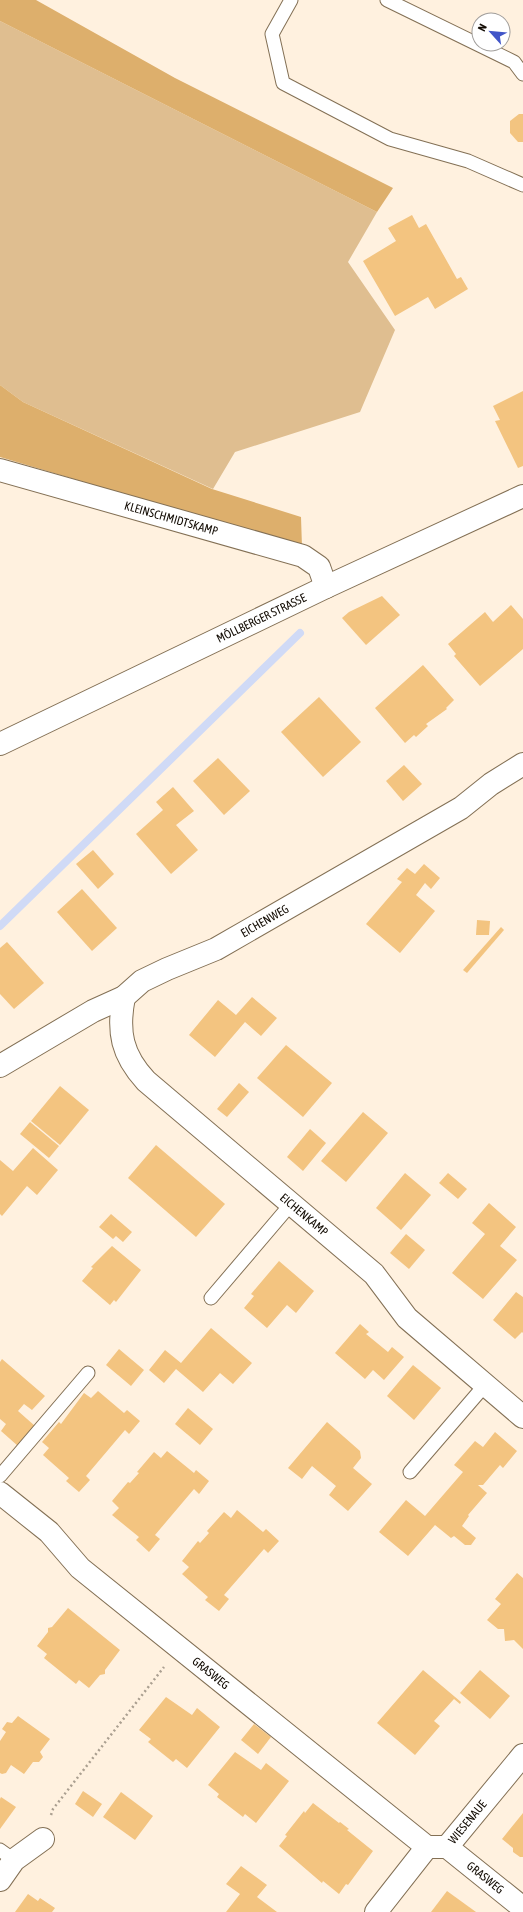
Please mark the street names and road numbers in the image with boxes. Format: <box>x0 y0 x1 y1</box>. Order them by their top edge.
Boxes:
street label: KLEINSCHMIDTSKAMP <box>123 499 220 539</box>
street label: MÖLLBERGER STRASSE <box>214 591 308 646</box>
street label: EICHENWEG <box>238 902 291 940</box>
street label: EICHENKAMP <box>277 1191 331 1239</box>
street label: GRASWEG <box>189 1654 232 1692</box>
street label: WIESENAUE <box>446 1797 490 1847</box>
street label: GRASWEG <box>464 1859 507 1897</box>

